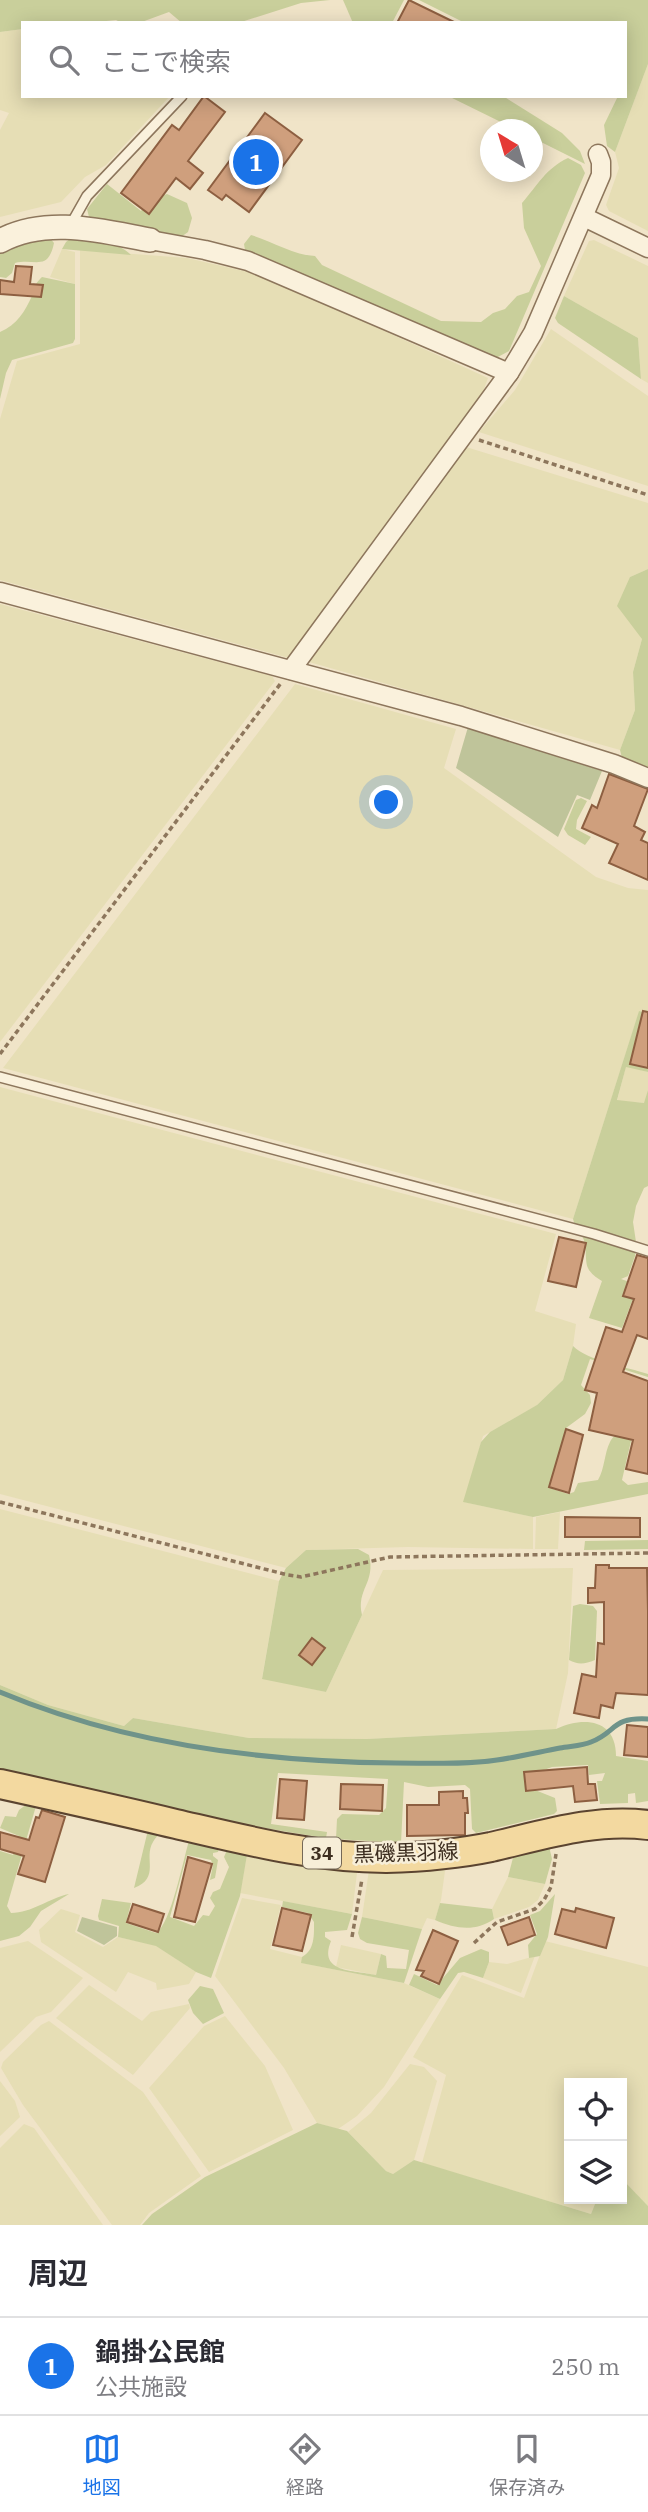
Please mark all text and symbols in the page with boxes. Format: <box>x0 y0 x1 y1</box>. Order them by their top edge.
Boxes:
search box <box>21 21 627 98</box>
icon: search <box>45 41 83 79</box>
text: ここで検索 <box>101 44 231 78</box>
north arrow <box>480 119 543 182</box>
pin: 1 <box>233 136 279 188</box>
your location <box>369 785 403 819</box>
street label: 黒磯黒羽線 <box>353 1836 459 1868</box>
road number: 34 <box>303 1838 341 1868</box>
map controls <box>564 2078 627 2204</box>
button: locate <box>564 2078 627 2141</box>
button: layers <box>564 2141 627 2204</box>
text: 周辺 <box>28 2253 88 2292</box>
text: 鍋掛公民館 <box>95 2334 225 2368</box>
text: 1 <box>44 2351 58 2381</box>
text: 250 m <box>551 2351 620 2381</box>
text: 公共施設 <box>95 2371 187 2401</box>
tab: 地図 <box>83 2430 121 2499</box>
tab: 経路 <box>286 2430 324 2499</box>
tab: 保存済み <box>489 2430 565 2499</box>

